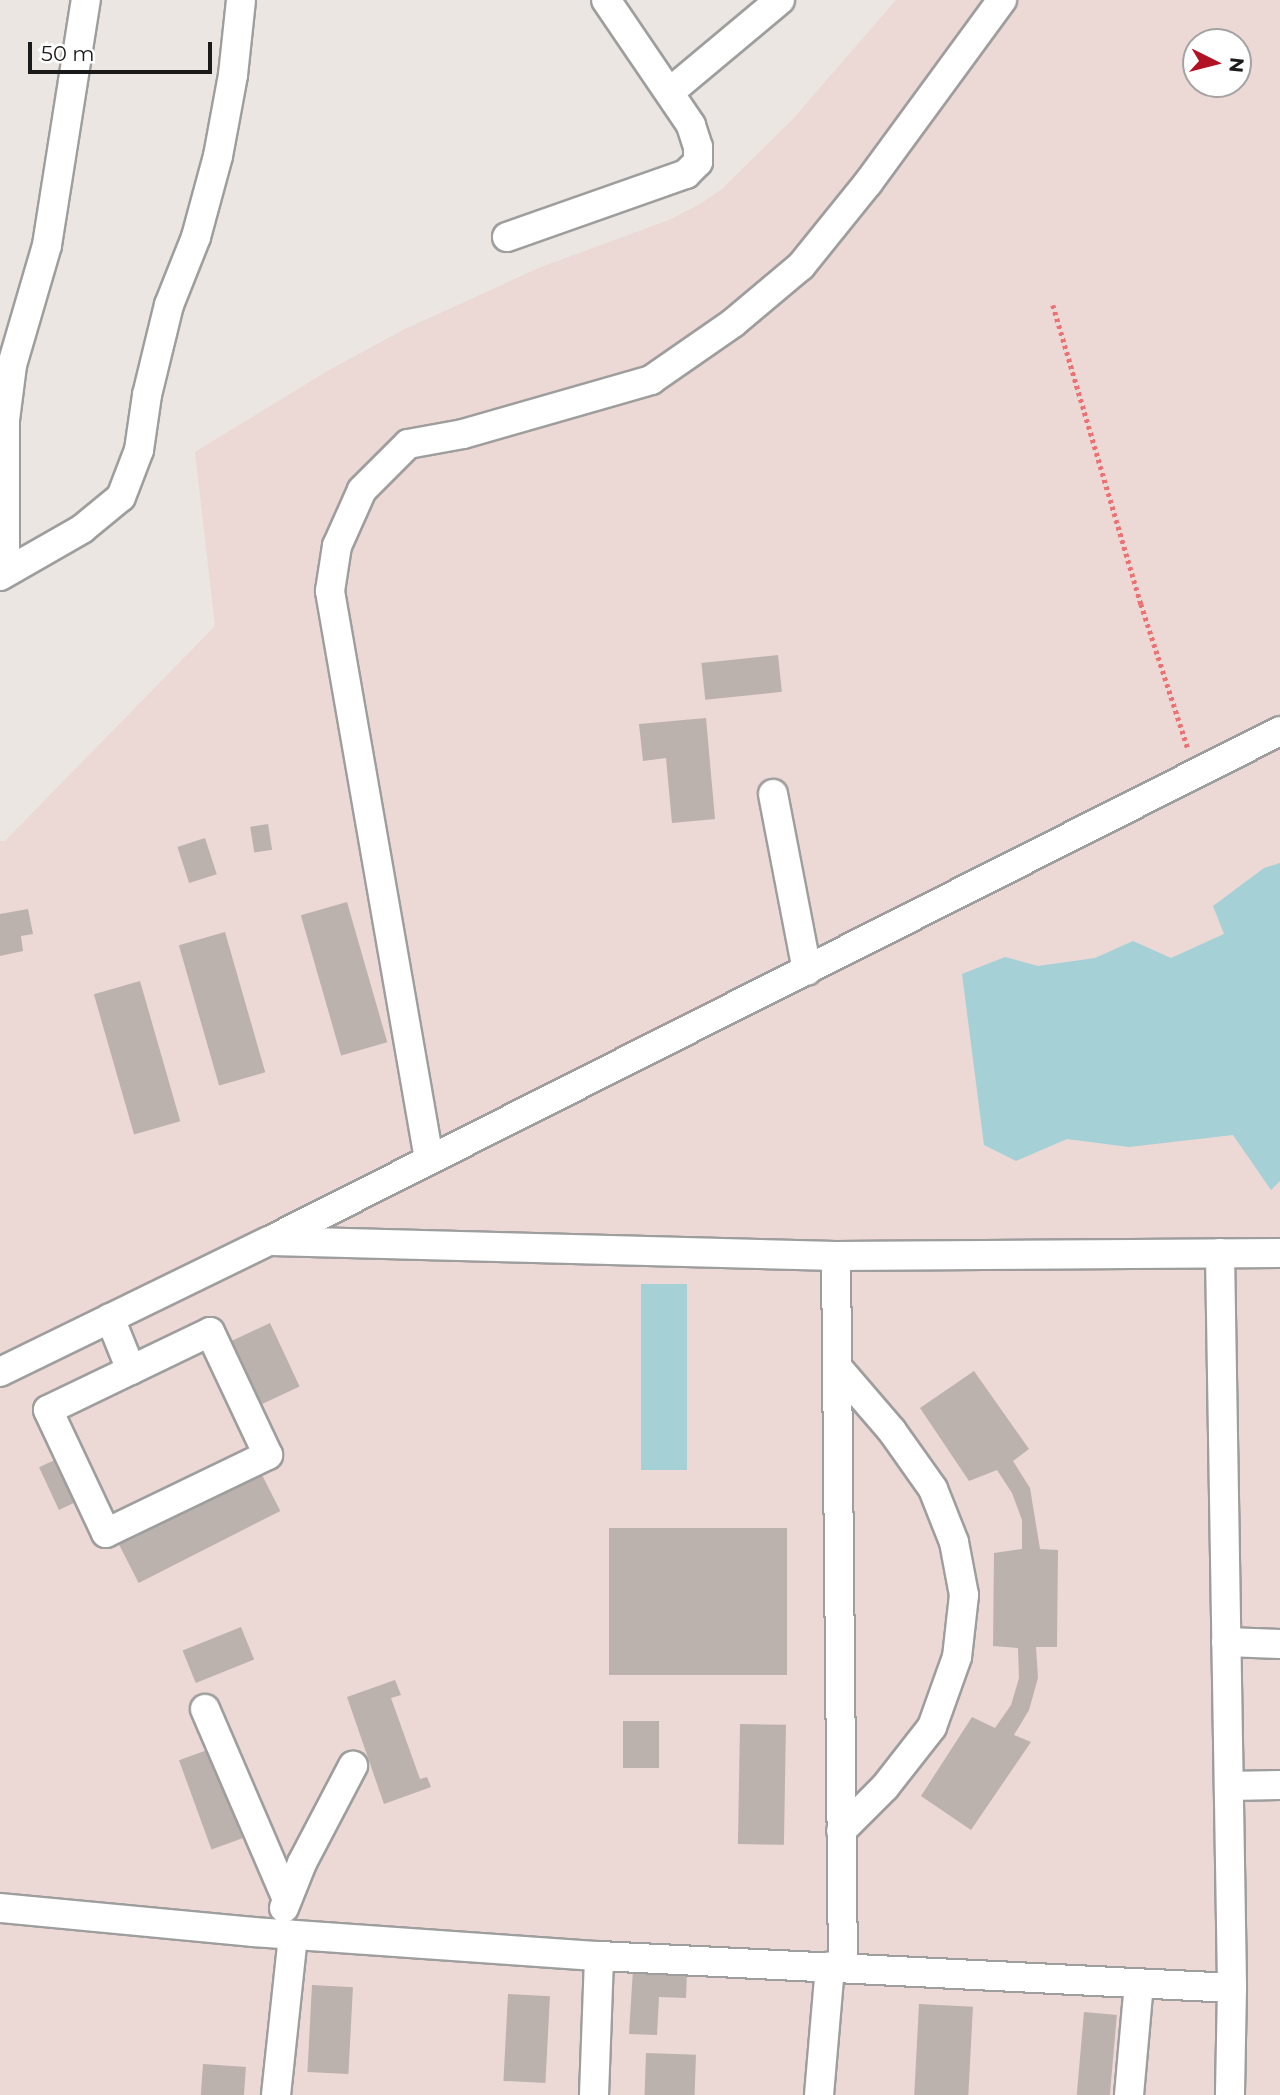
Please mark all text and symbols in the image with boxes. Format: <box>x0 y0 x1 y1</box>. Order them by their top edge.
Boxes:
scale bar <box>32 28 215 72</box>
north arrow <box>1182 28 1252 98</box>
text: 50 m <box>41 41 95 66</box>
text: N <box>1224 56 1249 74</box>

